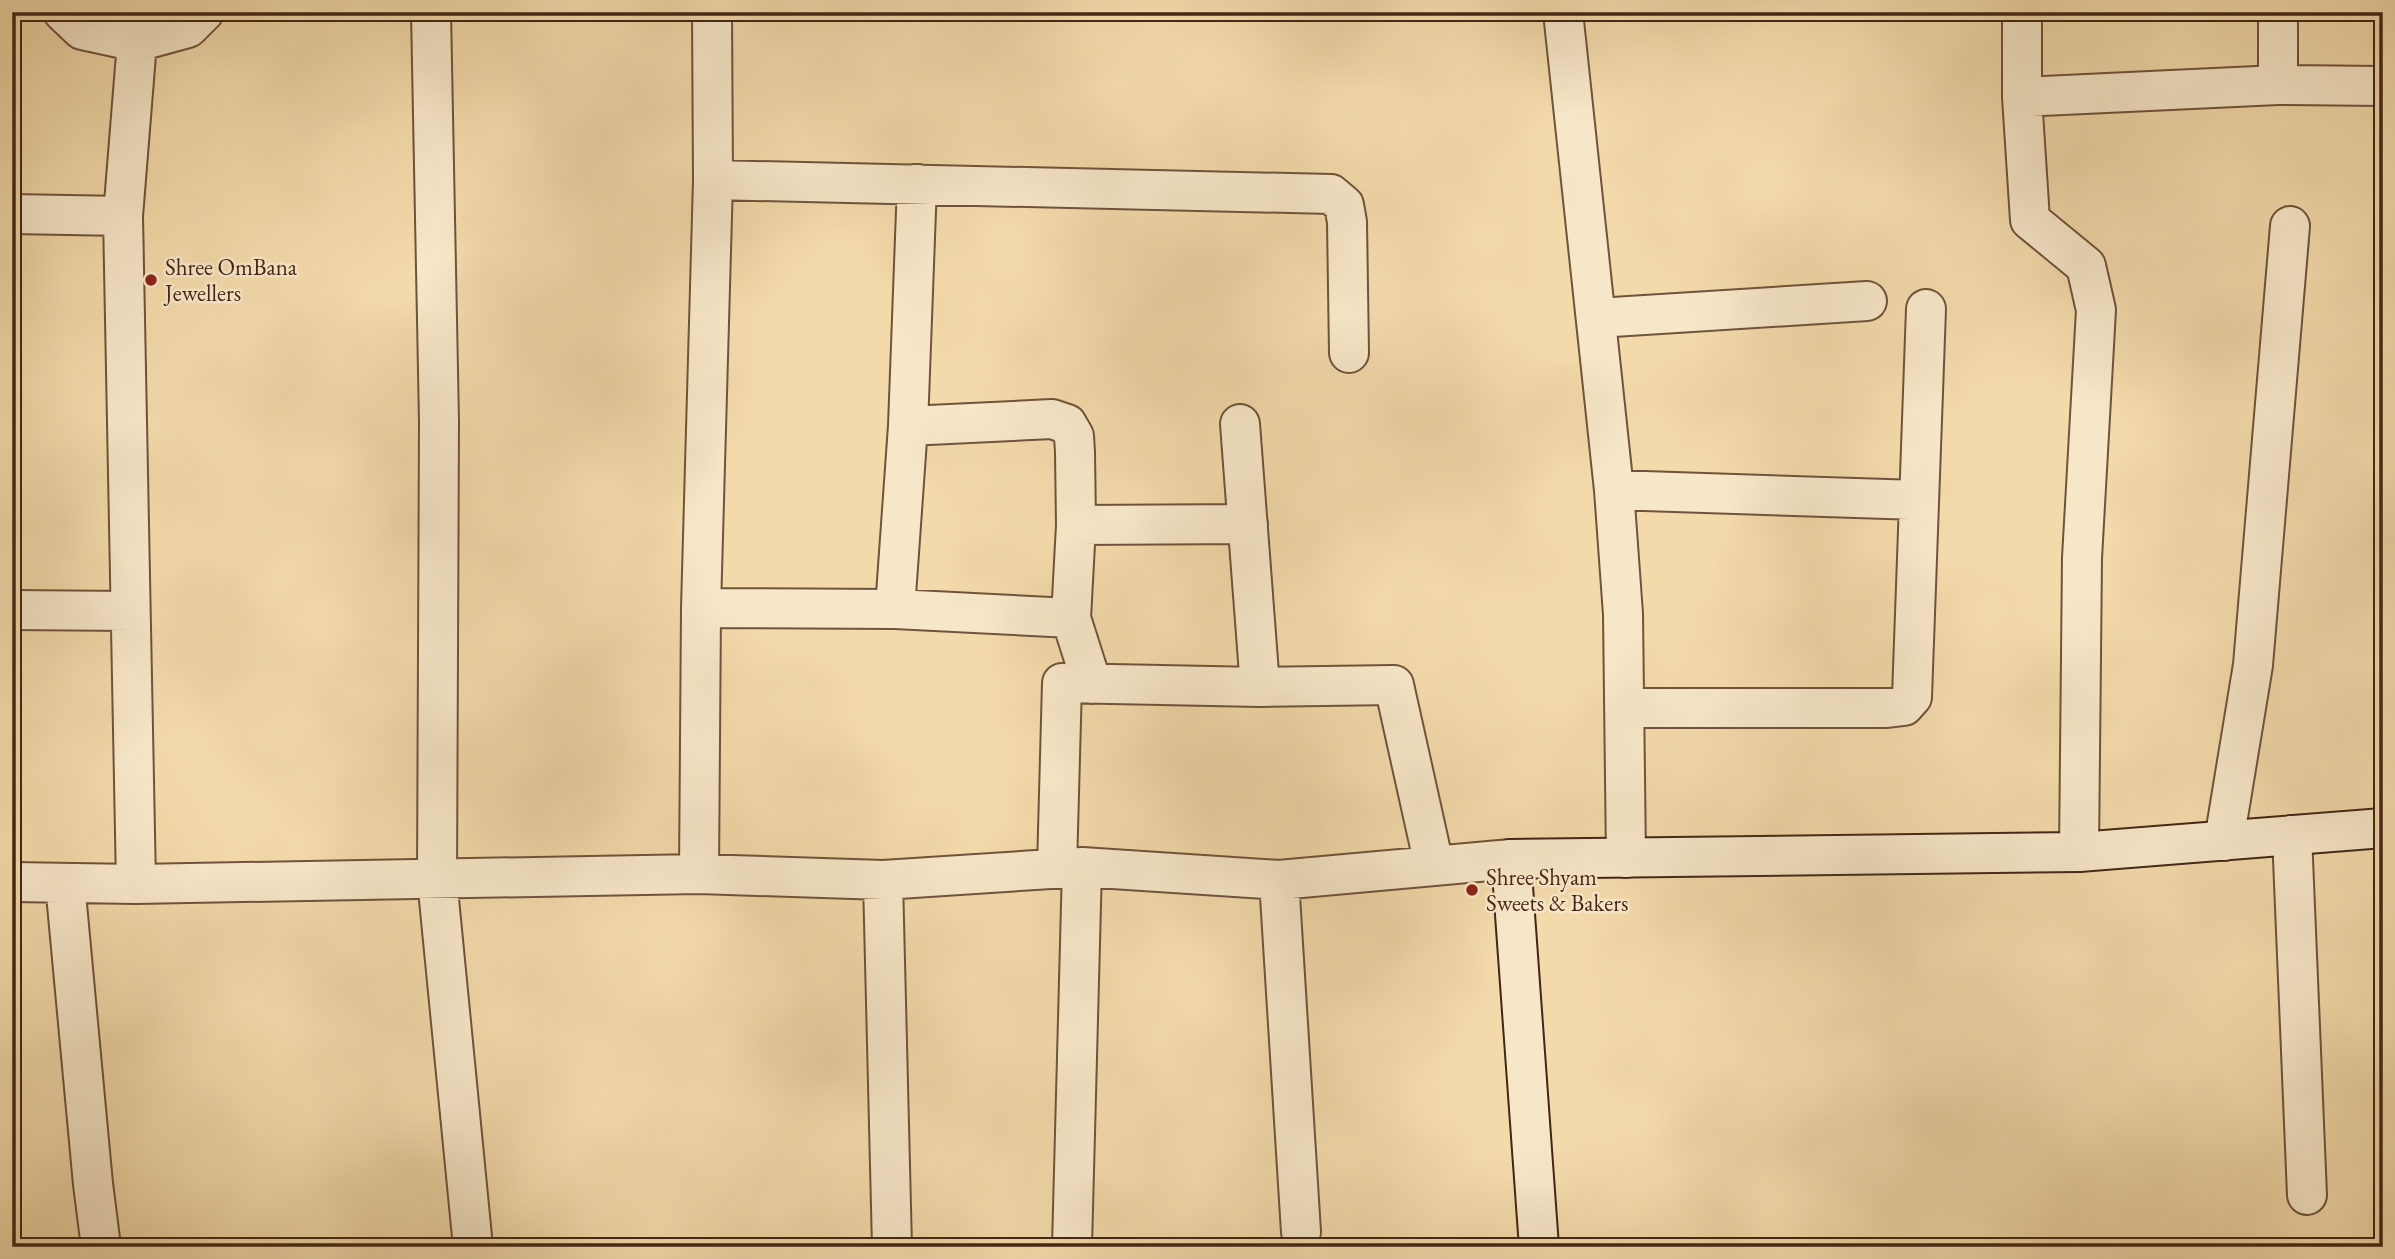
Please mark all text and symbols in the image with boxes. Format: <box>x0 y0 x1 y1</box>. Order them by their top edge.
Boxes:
place label: Shree OmBana Jewellers <box>163 252 298 308</box>
marker: Shree OmBana Jewellers <box>143 272 159 288</box>
place label: Shree Shyam Sweets & Bakers <box>1486 862 1628 918</box>
marker: Shree Shyam Sweets & Bakers <box>1464 882 1480 898</box>

